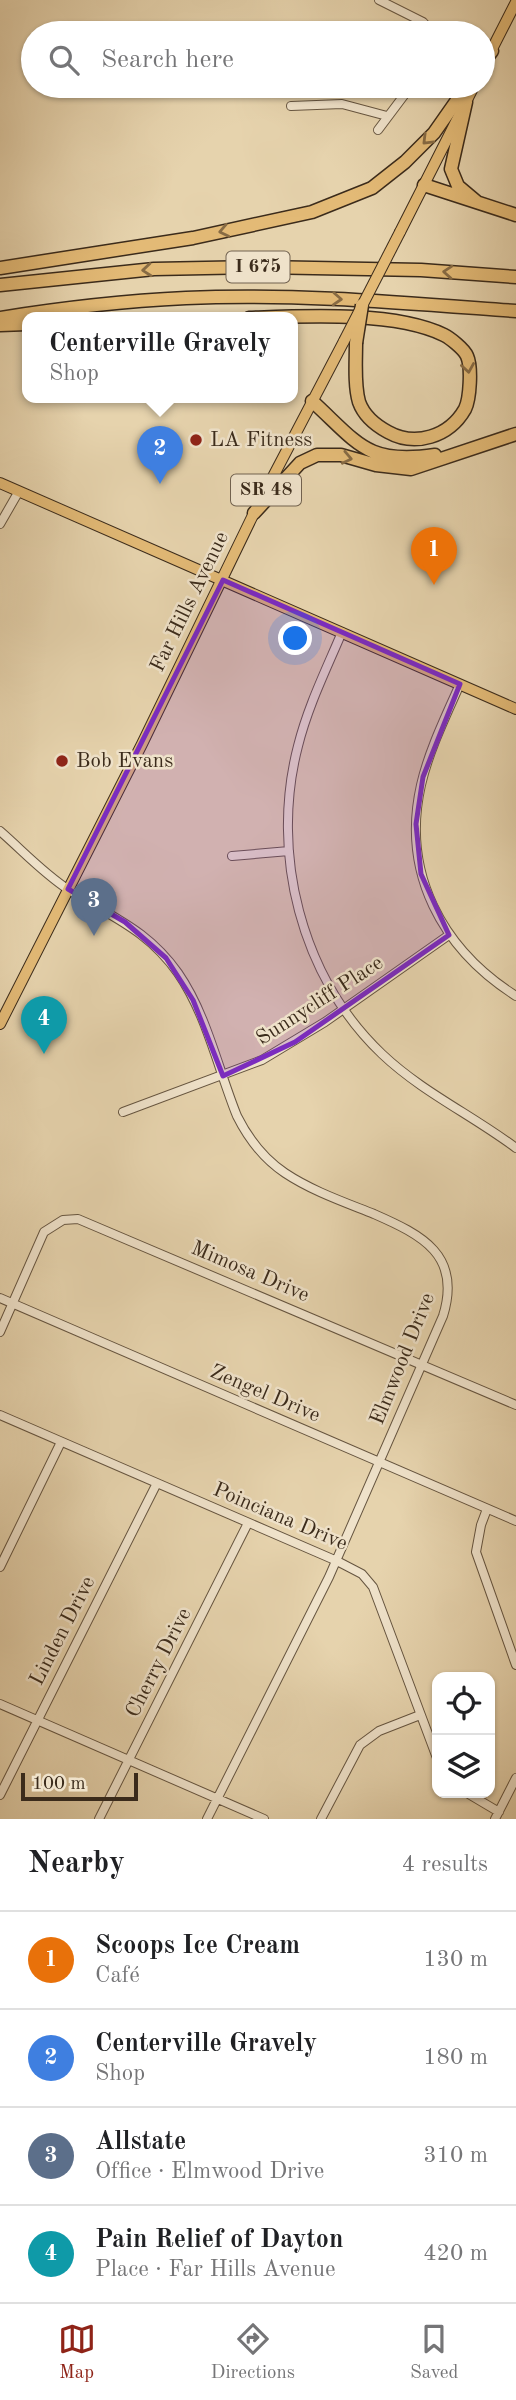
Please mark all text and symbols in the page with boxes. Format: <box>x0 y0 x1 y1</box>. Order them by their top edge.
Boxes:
search box <box>21 21 495 98</box>
icon: search <box>45 41 83 79</box>
text: Search here <box>101 47 234 73</box>
one-way arrow <box>422 132 435 145</box>
one-way arrow <box>218 223 230 238</box>
road number: I 675 <box>226 252 290 282</box>
one-way arrow <box>141 262 152 277</box>
one-way arrow <box>442 265 453 280</box>
one-way arrow <box>331 291 342 306</box>
popup <box>22 312 298 403</box>
text: Centerville Gravely <box>49 331 271 357</box>
text: Shop <box>49 362 99 385</box>
one-way arrow <box>460 362 475 374</box>
pin: 2 <box>137 426 183 484</box>
place label: LA Fitness <box>210 430 312 451</box>
marker: LA Fitness <box>188 432 204 448</box>
one-way arrow <box>341 449 353 464</box>
road number: SR 48 <box>231 475 301 505</box>
pin: 1 <box>411 527 457 585</box>
street label: Far Hills Avenue <box>147 529 233 675</box>
your location <box>278 621 312 655</box>
place label: Bob Evans <box>76 751 173 772</box>
marker: Bob Evans <box>54 753 70 769</box>
pin: 3 <box>71 878 117 936</box>
street label: Sunnycliff Place <box>253 952 387 1050</box>
pin: 4 <box>21 996 67 1054</box>
street label: Mimosa Drive <box>188 1238 312 1306</box>
street label: Elmwood Drive <box>367 1290 439 1428</box>
street label: Zengel Drive <box>207 1361 323 1427</box>
street label: Poinciana Drive <box>210 1479 350 1555</box>
street label: Linden Drive <box>27 1573 99 1689</box>
street label: Cherry Drive <box>122 1605 196 1721</box>
map controls <box>432 1672 495 1798</box>
button: locate <box>432 1672 495 1735</box>
button: layers <box>432 1735 495 1798</box>
scale bar <box>21 1770 138 1802</box>
text: 100 m <box>32 1775 85 1794</box>
text: Nearby <box>28 1849 125 1879</box>
text: 4 results <box>402 1853 488 1876</box>
text: Scoops Ice Cream <box>95 1933 300 1959</box>
text: 1 <box>44 1948 58 1971</box>
text: 130 m <box>423 1948 488 1971</box>
text: Café <box>95 1964 140 1987</box>
text: Centerville Gravely <box>95 2031 317 2057</box>
text: 2 <box>44 2046 58 2069</box>
text: 180 m <box>423 2046 488 2069</box>
text: Shop <box>95 2062 145 2085</box>
text: Allstate <box>95 2129 186 2155</box>
text: 3 <box>44 2144 58 2167</box>
text: 310 m <box>423 2144 488 2167</box>
text: Office · Elmwood Drive <box>95 2160 324 2183</box>
text: Pain Relief of Dayton <box>95 2227 343 2253</box>
text: 4 <box>44 2242 58 2265</box>
text: 420 m <box>423 2242 488 2265</box>
text: Place · Far Hills Avenue <box>95 2258 336 2281</box>
tab: Map <box>58 2320 96 2385</box>
tab: Directions <box>211 2320 295 2385</box>
tab: Saved <box>410 2320 458 2385</box>

